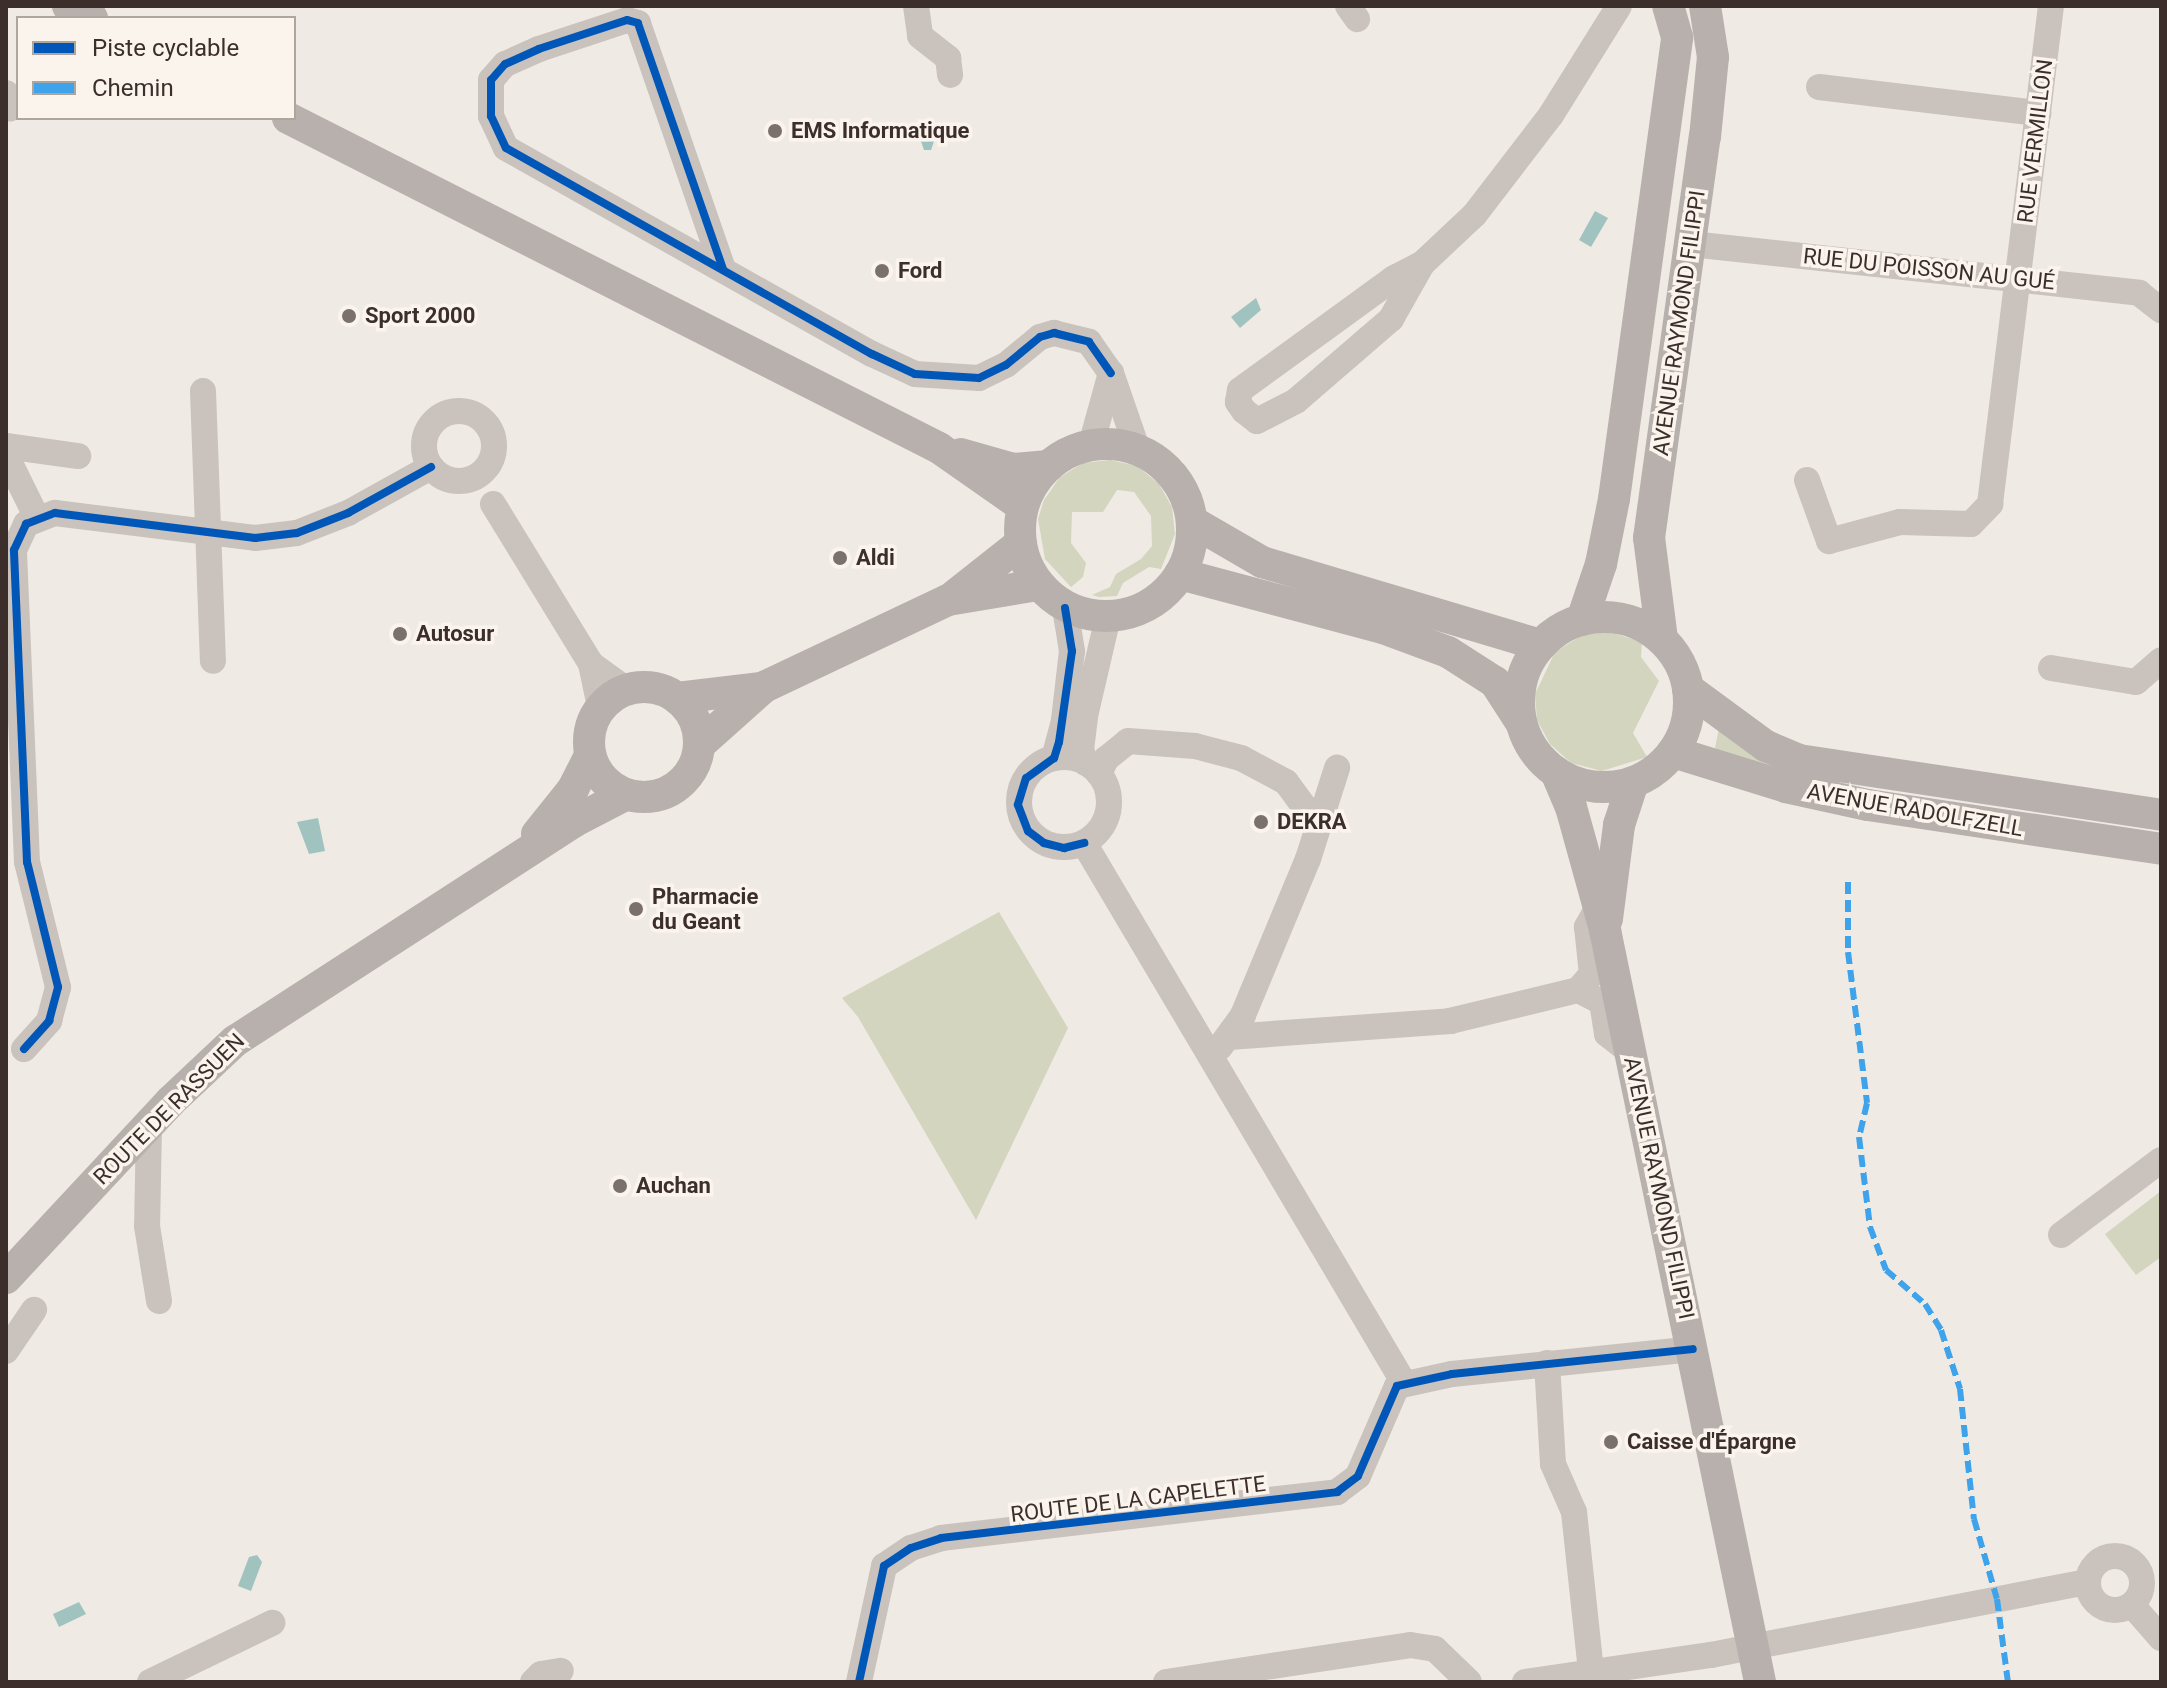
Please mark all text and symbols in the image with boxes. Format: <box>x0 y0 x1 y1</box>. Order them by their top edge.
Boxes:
legend <box>16 16 296 120</box>
text: Piste cyclable <box>92 34 239 62</box>
street label: RUE VERMILLON <box>2012 58 2058 224</box>
text: Chemin <box>92 74 174 102</box>
place label: EMS Informatique <box>791 118 969 144</box>
marker: EMS Informatique <box>766 122 784 140</box>
street label: AVENUE RAYMOND FILIPPI <box>1647 189 1711 457</box>
street label: RUE DU POISSON AU GUÉ <box>1802 243 2056 295</box>
place label: Ford <box>898 258 943 284</box>
marker: Ford <box>873 262 891 280</box>
place label: Sport 2000 <box>365 303 475 329</box>
marker: Sport 2000 <box>340 307 358 325</box>
place label: Aldi <box>856 545 895 571</box>
marker: Aldi <box>831 549 849 567</box>
place label: Autosur <box>416 621 494 647</box>
marker: Autosur <box>391 625 409 643</box>
street label: AVENUE RADOLFZELL <box>1805 778 2025 842</box>
place label: DEKRA <box>1277 809 1347 835</box>
marker: DEKRA <box>1252 813 1270 831</box>
place label: Pharmacie du Geant <box>652 883 758 934</box>
marker: Pharmacie du Geant <box>627 900 645 918</box>
street label: ROUTE DE RASSUEN <box>88 1028 250 1190</box>
street label: AVENUE RAYMOND FILIPPI <box>1618 1054 1700 1322</box>
place label: Auchan <box>636 1173 711 1199</box>
marker: Auchan <box>611 1177 629 1195</box>
place label: Caisse d'Épargne <box>1627 1429 1796 1455</box>
marker: Caisse d'Épargne <box>1602 1433 1620 1451</box>
street label: ROUTE DE LA CAPELETTE <box>1009 1470 1267 1528</box>

